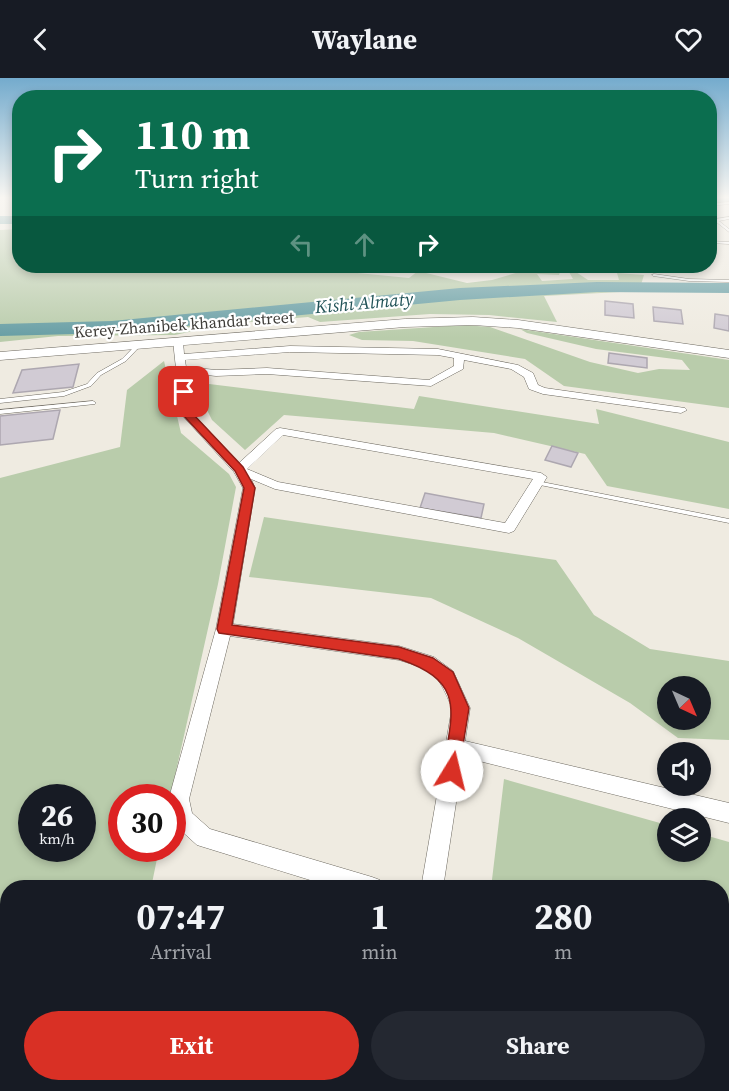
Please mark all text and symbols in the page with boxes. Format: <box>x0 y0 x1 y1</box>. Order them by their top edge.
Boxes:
text: Waylane <box>312 21 417 58</box>
icon: back <box>24 23 57 56</box>
icon: heart <box>672 23 705 56</box>
text: 110 m <box>135 105 250 163</box>
icon: right <box>36 114 114 192</box>
text: Turn right <box>135 160 259 197</box>
icon: left <box>285 228 318 261</box>
icon: ahead <box>348 228 381 261</box>
icon: right <box>411 228 444 261</box>
water label: Kіshі Almaty <box>313 286 414 319</box>
street label: Kerey-Zhanibek khandar street <box>73 305 296 343</box>
pin <box>158 366 209 417</box>
icon: arrive <box>167 375 200 408</box>
north arrow <box>657 676 711 730</box>
map controls <box>657 676 711 862</box>
position arrow <box>420 739 484 803</box>
button: sound <box>657 742 711 796</box>
speed limit sign: 30 <box>108 784 186 862</box>
text: 26 <box>41 795 73 836</box>
button: layers <box>657 808 711 862</box>
text: km/h <box>39 828 75 849</box>
text: 07:47 <box>136 892 225 941</box>
text: 1 <box>370 892 389 941</box>
text: 280 <box>534 892 593 941</box>
text: Arrival <box>150 938 212 966</box>
text: min <box>362 938 398 966</box>
text: m <box>554 938 572 966</box>
button: Exit <box>24 1011 359 1080</box>
button: Share <box>371 1011 705 1080</box>

